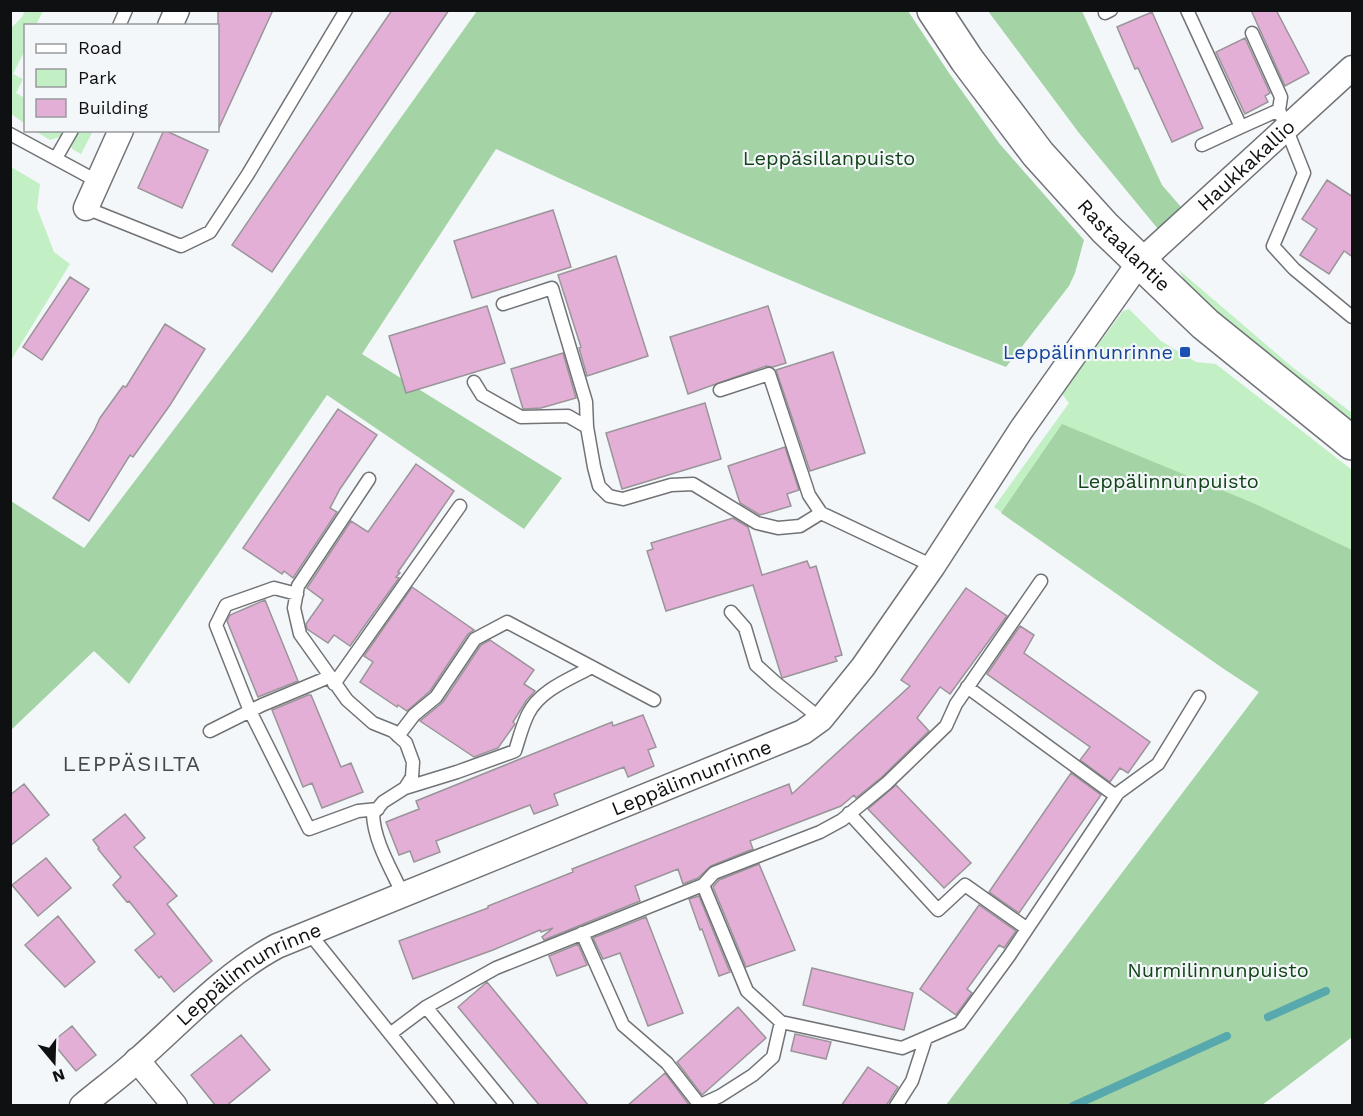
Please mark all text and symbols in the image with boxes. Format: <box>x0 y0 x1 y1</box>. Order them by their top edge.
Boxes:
legend <box>24 24 219 132</box>
text: Road <box>78 37 122 58</box>
text: Park <box>78 67 117 88</box>
text: Building <box>78 97 148 118</box>
street label: Haukkakallio <box>1192 114 1300 216</box>
park label: Leppäsillanpuisto <box>743 146 915 170</box>
street label: Rastaalantie <box>1073 194 1175 296</box>
place label: Leppälinnunrinne <box>1003 340 1173 364</box>
marker: Leppälinnunrinne <box>1178 345 1192 359</box>
park label: Leppälinnunpuisto <box>1077 469 1259 493</box>
street label: Leppälinnunrinne <box>608 734 775 821</box>
district label: LEPPÄSILTA <box>62 751 202 776</box>
street label: Leppälinnunrinne <box>171 917 325 1031</box>
park label: Nurmilinnunpuisto <box>1127 958 1309 982</box>
north arrow <box>24 1032 84 1092</box>
text: N <box>50 1065 67 1087</box>

